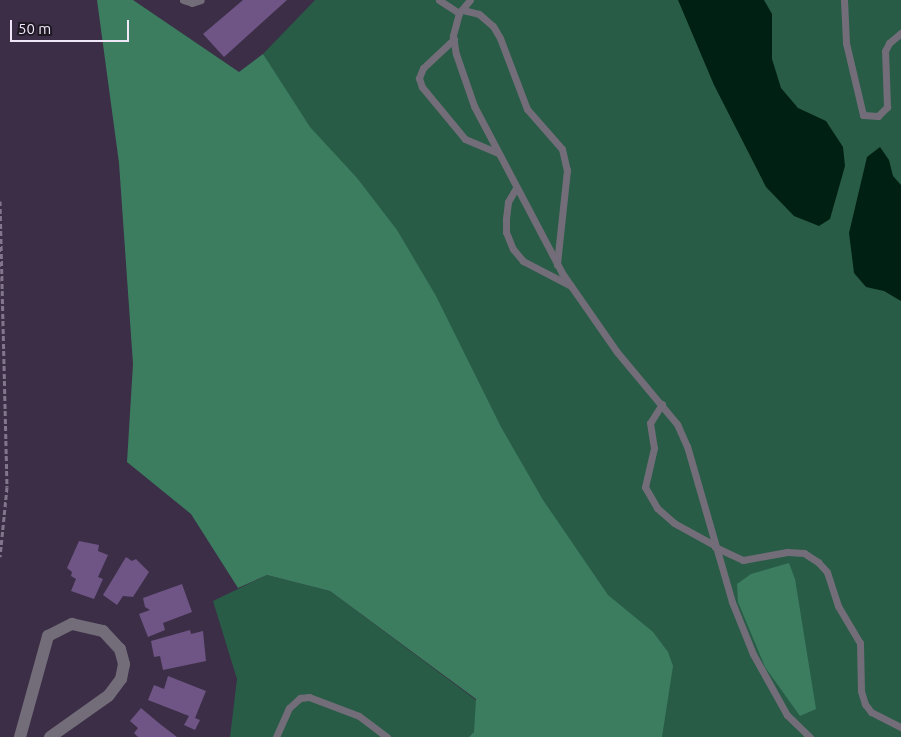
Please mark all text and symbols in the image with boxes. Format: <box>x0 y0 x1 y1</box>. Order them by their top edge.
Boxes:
scale bar <box>12 10 131 42</box>
text: 50 m <box>18 20 51 37</box>

